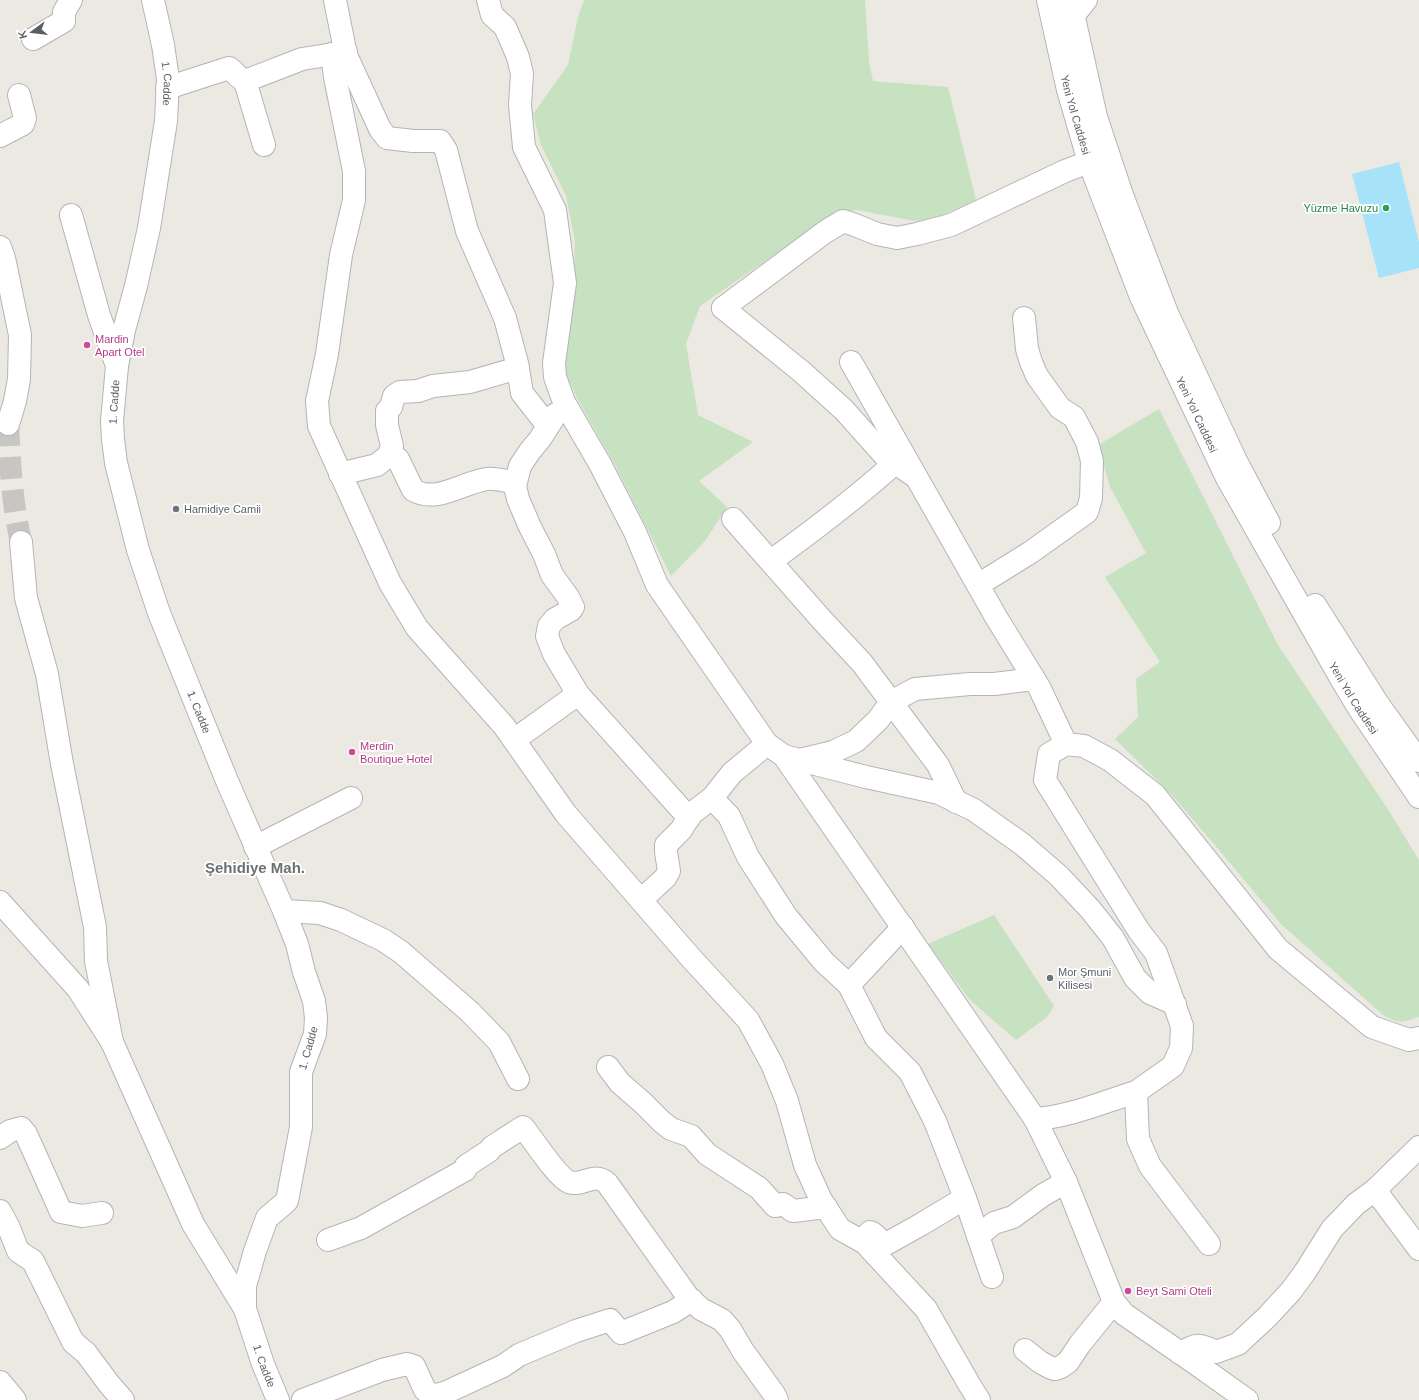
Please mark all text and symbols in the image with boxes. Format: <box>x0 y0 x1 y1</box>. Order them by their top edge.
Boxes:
north arrow <box>12 12 52 52</box>
text: K <box>16 29 29 40</box>
street label: 1. Cadde <box>159 61 174 106</box>
street label: Yeni Yol Caddesi <box>1059 74 1093 156</box>
place label: Yüzme Havuzu <box>1303 202 1378 214</box>
marker: Yüzme Havuzu <box>1381 203 1391 213</box>
place label: Mardin Apart Otel <box>95 333 145 358</box>
marker: Mardin Apart Otel <box>82 340 92 350</box>
street label: Yeni Yol Caddesi <box>1174 375 1220 454</box>
street label: 1. Cadde <box>106 379 122 425</box>
place label: Hamidiye Camii <box>184 503 261 515</box>
marker: Hamidiye Camii <box>171 504 181 514</box>
street label: Yeni Yol Caddesi <box>1327 660 1380 736</box>
street label: 1. Cadde <box>185 689 213 735</box>
place label: Merdin Boutique Hotel <box>360 740 432 765</box>
marker: Merdin Boutique Hotel <box>347 747 357 757</box>
district label: Şehidiye Mah. <box>205 859 305 876</box>
place label: Mor Şmuni Kilisesi <box>1058 966 1111 991</box>
marker: Mor Şmuni Kilisesi <box>1045 973 1055 983</box>
street label: 1. Cadde <box>296 1025 320 1071</box>
place label: Beyt Sami Oteli <box>1136 1285 1212 1297</box>
marker: Beyt Sami Oteli <box>1123 1286 1133 1296</box>
street label: 1. Cadde <box>251 1343 278 1389</box>

